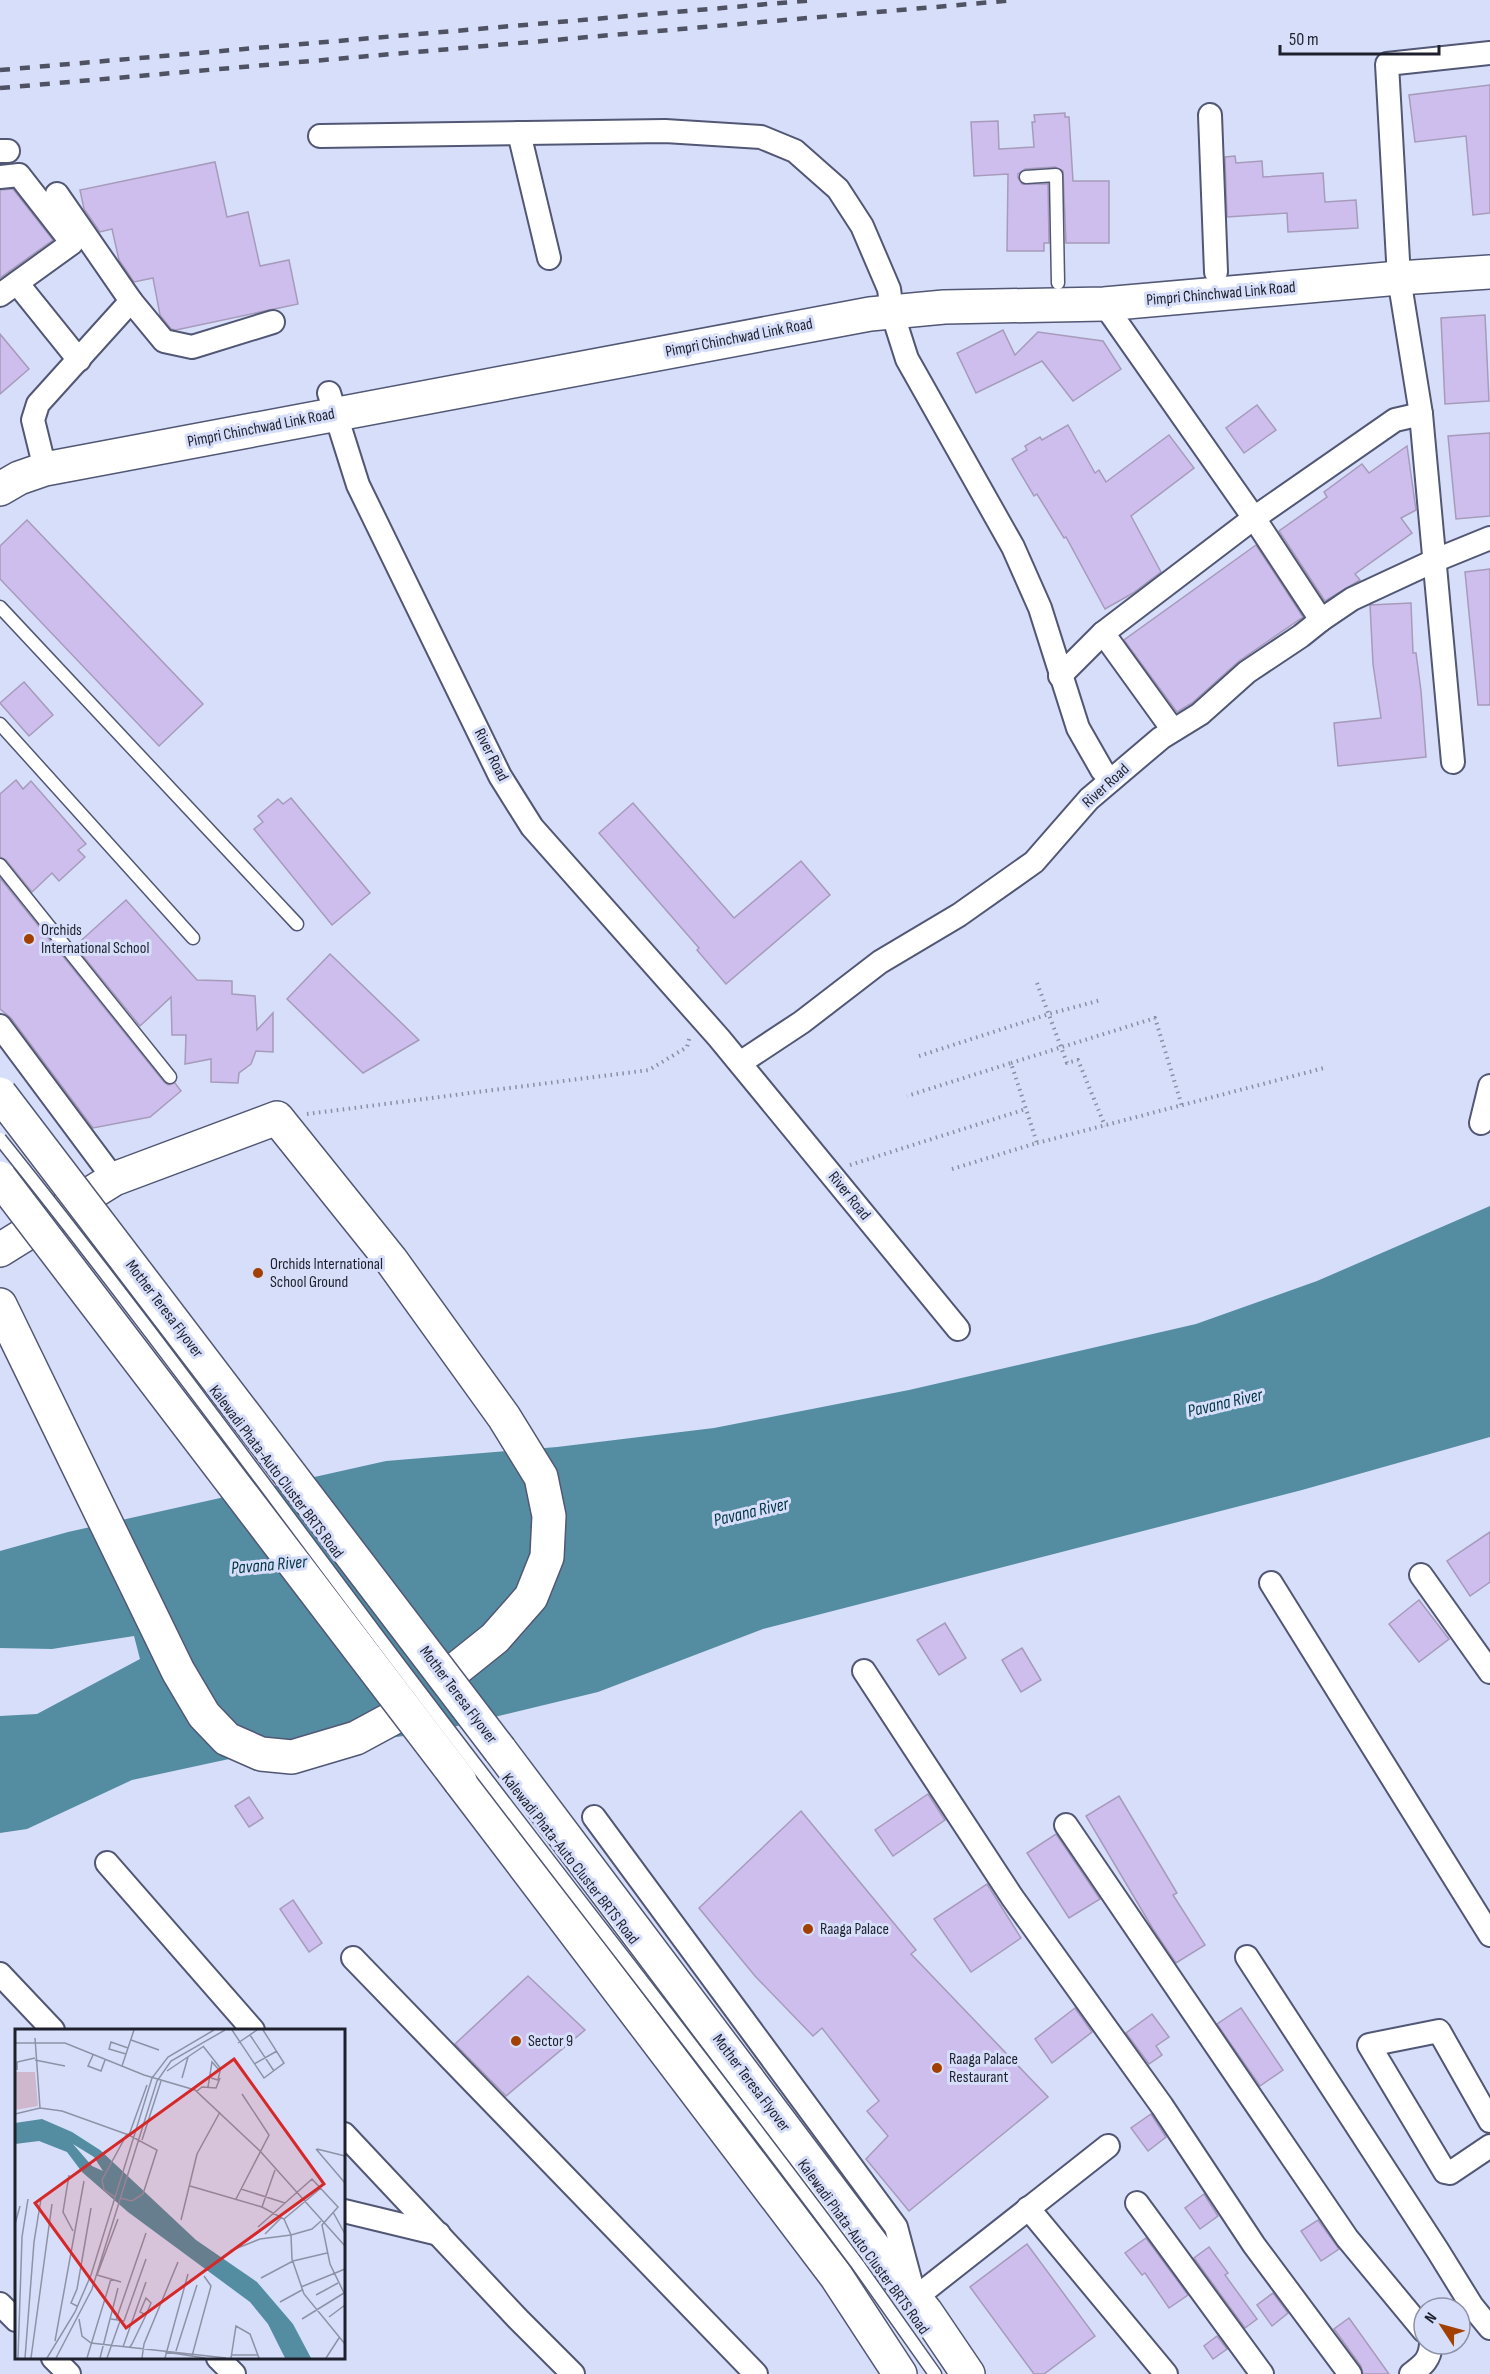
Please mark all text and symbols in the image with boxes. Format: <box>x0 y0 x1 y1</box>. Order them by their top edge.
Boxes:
scale bar <box>1280 18 1439 56</box>
text: 50 m <box>1289 29 1319 50</box>
street label: Pimpri Chinchwad Link Road <box>1146 278 1296 310</box>
street label: Pimpri Chinchwad Link Road <box>664 314 814 362</box>
street label: Pimpri Chinchwad Link Road <box>186 404 336 452</box>
street label: River Road <box>470 725 512 785</box>
street label: River Road <box>1079 760 1133 812</box>
place label: Orchids International School <box>41 921 149 958</box>
marker: Orchids International School <box>22 932 36 946</box>
street label: River Road <box>824 1168 874 1224</box>
place label: Orchids International School Ground <box>270 1255 383 1292</box>
street label: Mother Teresa Flyover <box>121 1256 207 1362</box>
marker: Orchids International School Ground <box>251 1266 265 1280</box>
street label: Kalewadi Phata-Auto Cluster BRTS Road <box>205 1382 347 1562</box>
water label: Pavana River <box>1185 1384 1266 1422</box>
water label: Pavana River <box>711 1493 792 1531</box>
water label: Pavana River <box>230 1551 309 1579</box>
street label: Mother Teresa Flyover <box>415 1642 501 1748</box>
street label: Kalewadi Phata-Auto Cluster BRTS Road <box>497 1770 643 1948</box>
place label: Raaga Palace <box>820 1920 889 1939</box>
marker: Raaga Palace <box>801 1922 815 1936</box>
inset map <box>15 2029 345 2359</box>
street label: Mother Teresa Flyover <box>708 2030 794 2136</box>
place label: Sector 9 <box>528 2032 573 2051</box>
marker: Sector 9 <box>509 2034 523 2048</box>
place label: Raaga Palace Restaurant <box>949 2050 1018 2087</box>
marker: Raaga Palace Restaurant <box>930 2061 944 2075</box>
street label: Kalewadi Phata-Auto Cluster BRTS Road <box>793 2156 933 2338</box>
north arrow <box>1412 2296 1472 2356</box>
text: N <box>1421 2309 1441 2327</box>

